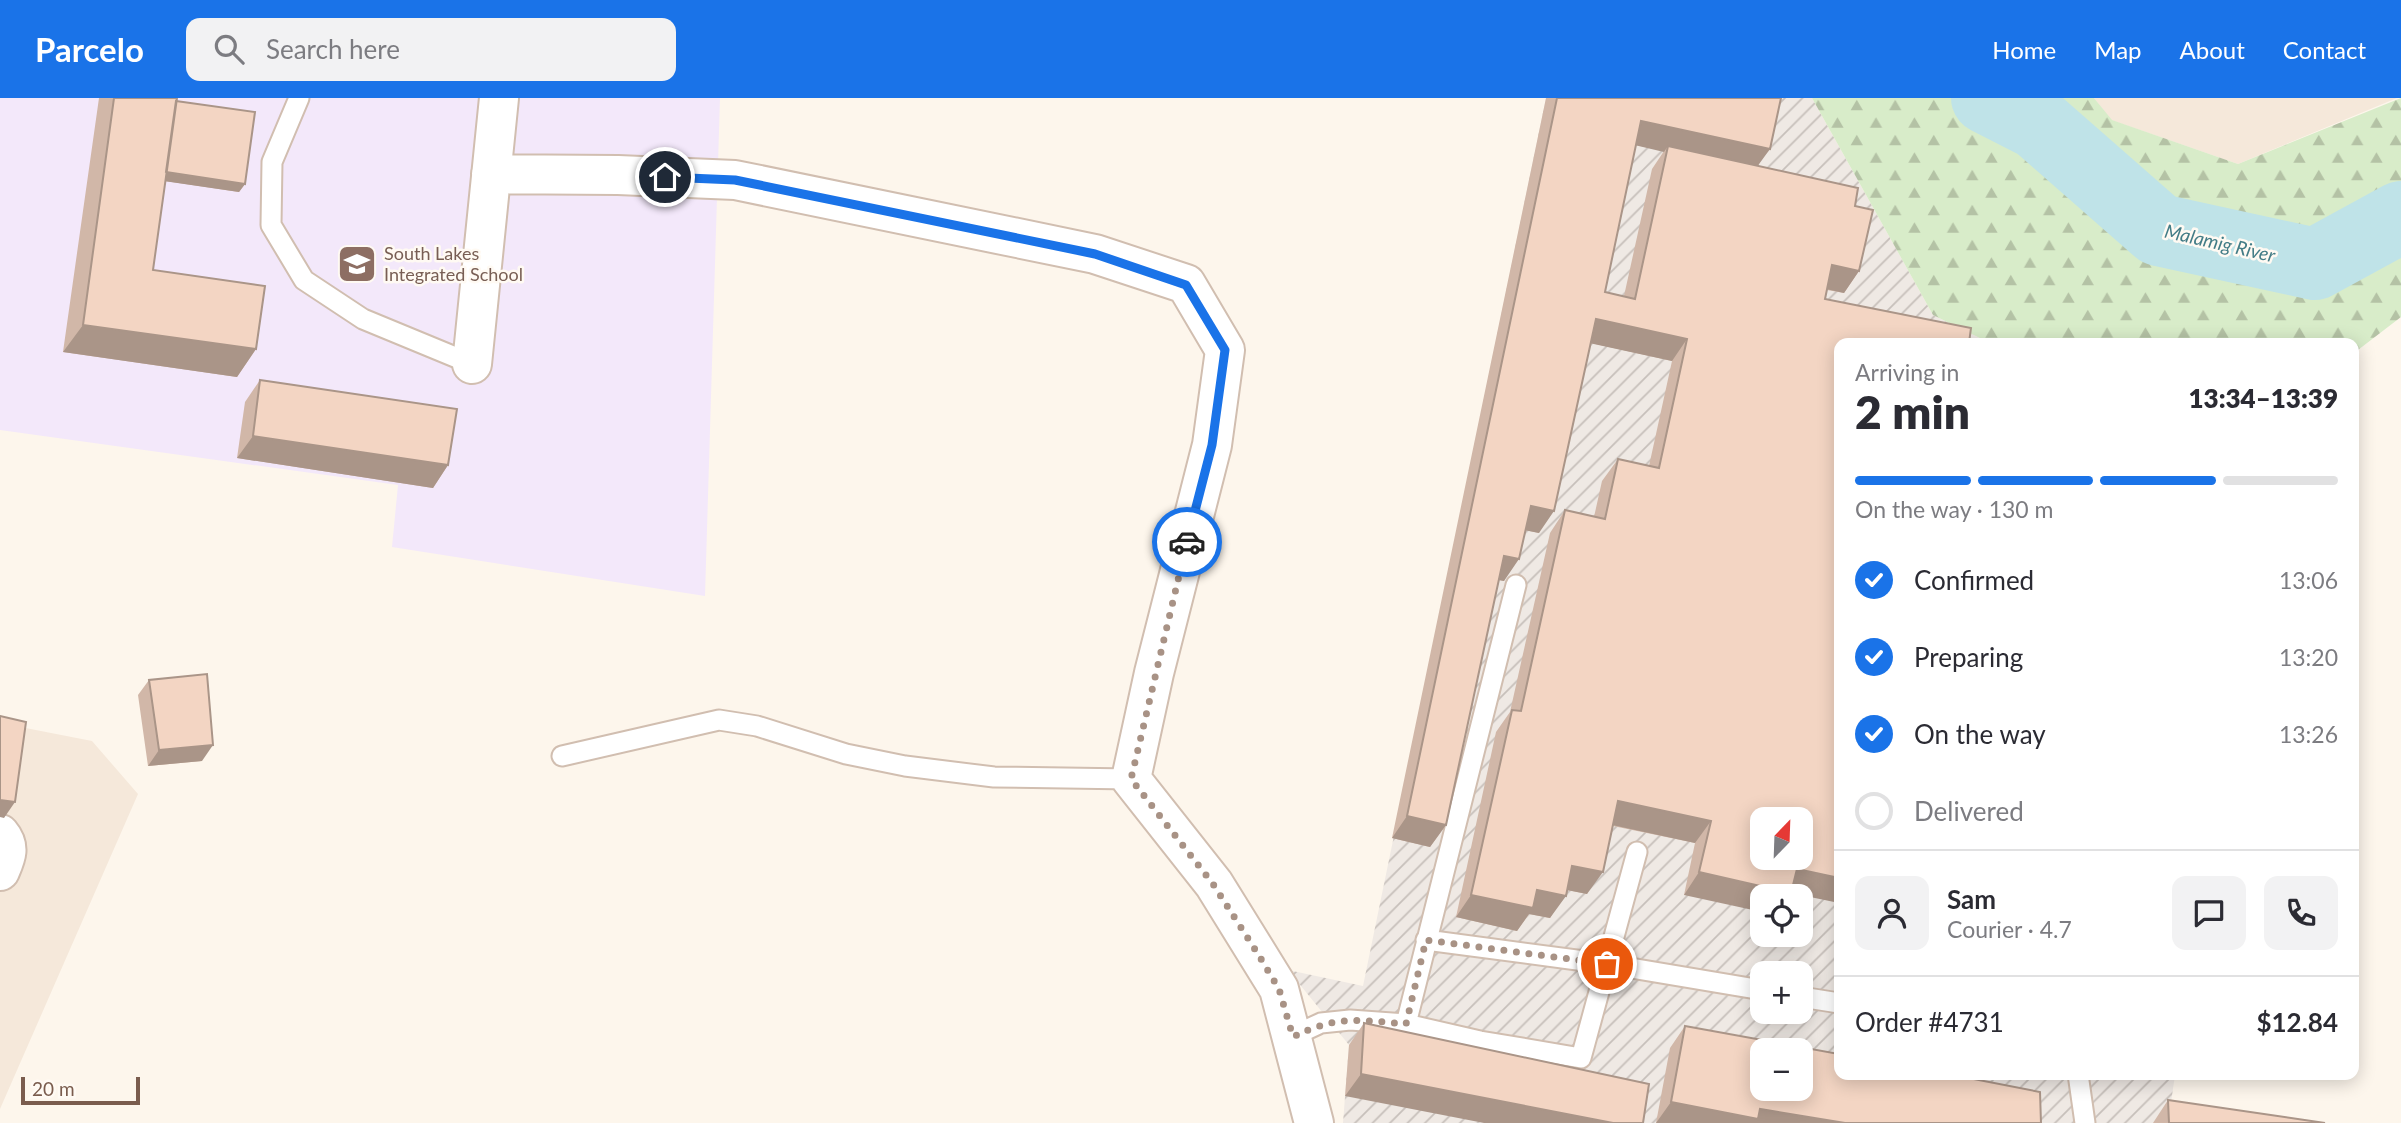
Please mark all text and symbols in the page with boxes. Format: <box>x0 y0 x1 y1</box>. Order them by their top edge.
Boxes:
search box <box>186 18 676 81</box>
text: Parcelo <box>35 29 144 69</box>
icon: search <box>210 30 248 68</box>
text: Search here <box>266 33 400 65</box>
text: Home <box>1992 35 2056 64</box>
text: Map <box>2094 35 2142 64</box>
text: About <box>2180 35 2245 64</box>
text: Contact <box>2283 35 2366 64</box>
pin <box>635 147 695 207</box>
icon: home <box>646 158 684 196</box>
water label: Malamig River <box>2163 219 2278 266</box>
place label: South Lakes Integrated School <box>384 242 523 285</box>
school or university icon: South Lakes Integrated School <box>336 243 378 285</box>
text: Arriving in <box>1855 358 1959 386</box>
text: 13:34–13:39 <box>2188 382 2338 414</box>
text: 2 min <box>1855 384 1970 439</box>
text: On the way · 130 m <box>1855 495 2054 523</box>
courier <box>1152 507 1222 577</box>
icon: car <box>1168 523 1206 561</box>
icon: check <box>1855 561 1893 599</box>
text: Confirmed <box>1914 564 2034 596</box>
text: 13:06 <box>2279 566 2338 594</box>
icon: check <box>1855 638 1893 676</box>
text: Preparing <box>1914 641 2023 673</box>
text: 13:20 <box>2279 643 2338 671</box>
icon: check <box>1855 715 1893 753</box>
text: On the way <box>1914 718 2046 750</box>
text: 13:26 <box>2279 720 2338 748</box>
text: Delivered <box>1914 795 2024 827</box>
north arrow <box>1750 807 1813 870</box>
map controls <box>1750 807 1813 1101</box>
button: person <box>1855 876 1929 950</box>
button: chat <box>2172 876 2246 950</box>
button: phone <box>2264 876 2338 950</box>
text: Sam <box>1947 883 1996 915</box>
button: locate <box>1750 884 1813 947</box>
text: Courier · 4.7 <box>1947 915 2072 943</box>
pin <box>1577 934 1637 994</box>
icon: bag <box>1588 945 1626 983</box>
button: + <box>1750 961 1813 1024</box>
text: Order #4731 <box>1855 1006 2004 1038</box>
text: $12.84 <box>2256 1006 2338 1038</box>
button: − <box>1750 1038 1813 1101</box>
scale bar <box>21 1074 140 1106</box>
text: 20 m <box>32 1077 75 1100</box>

